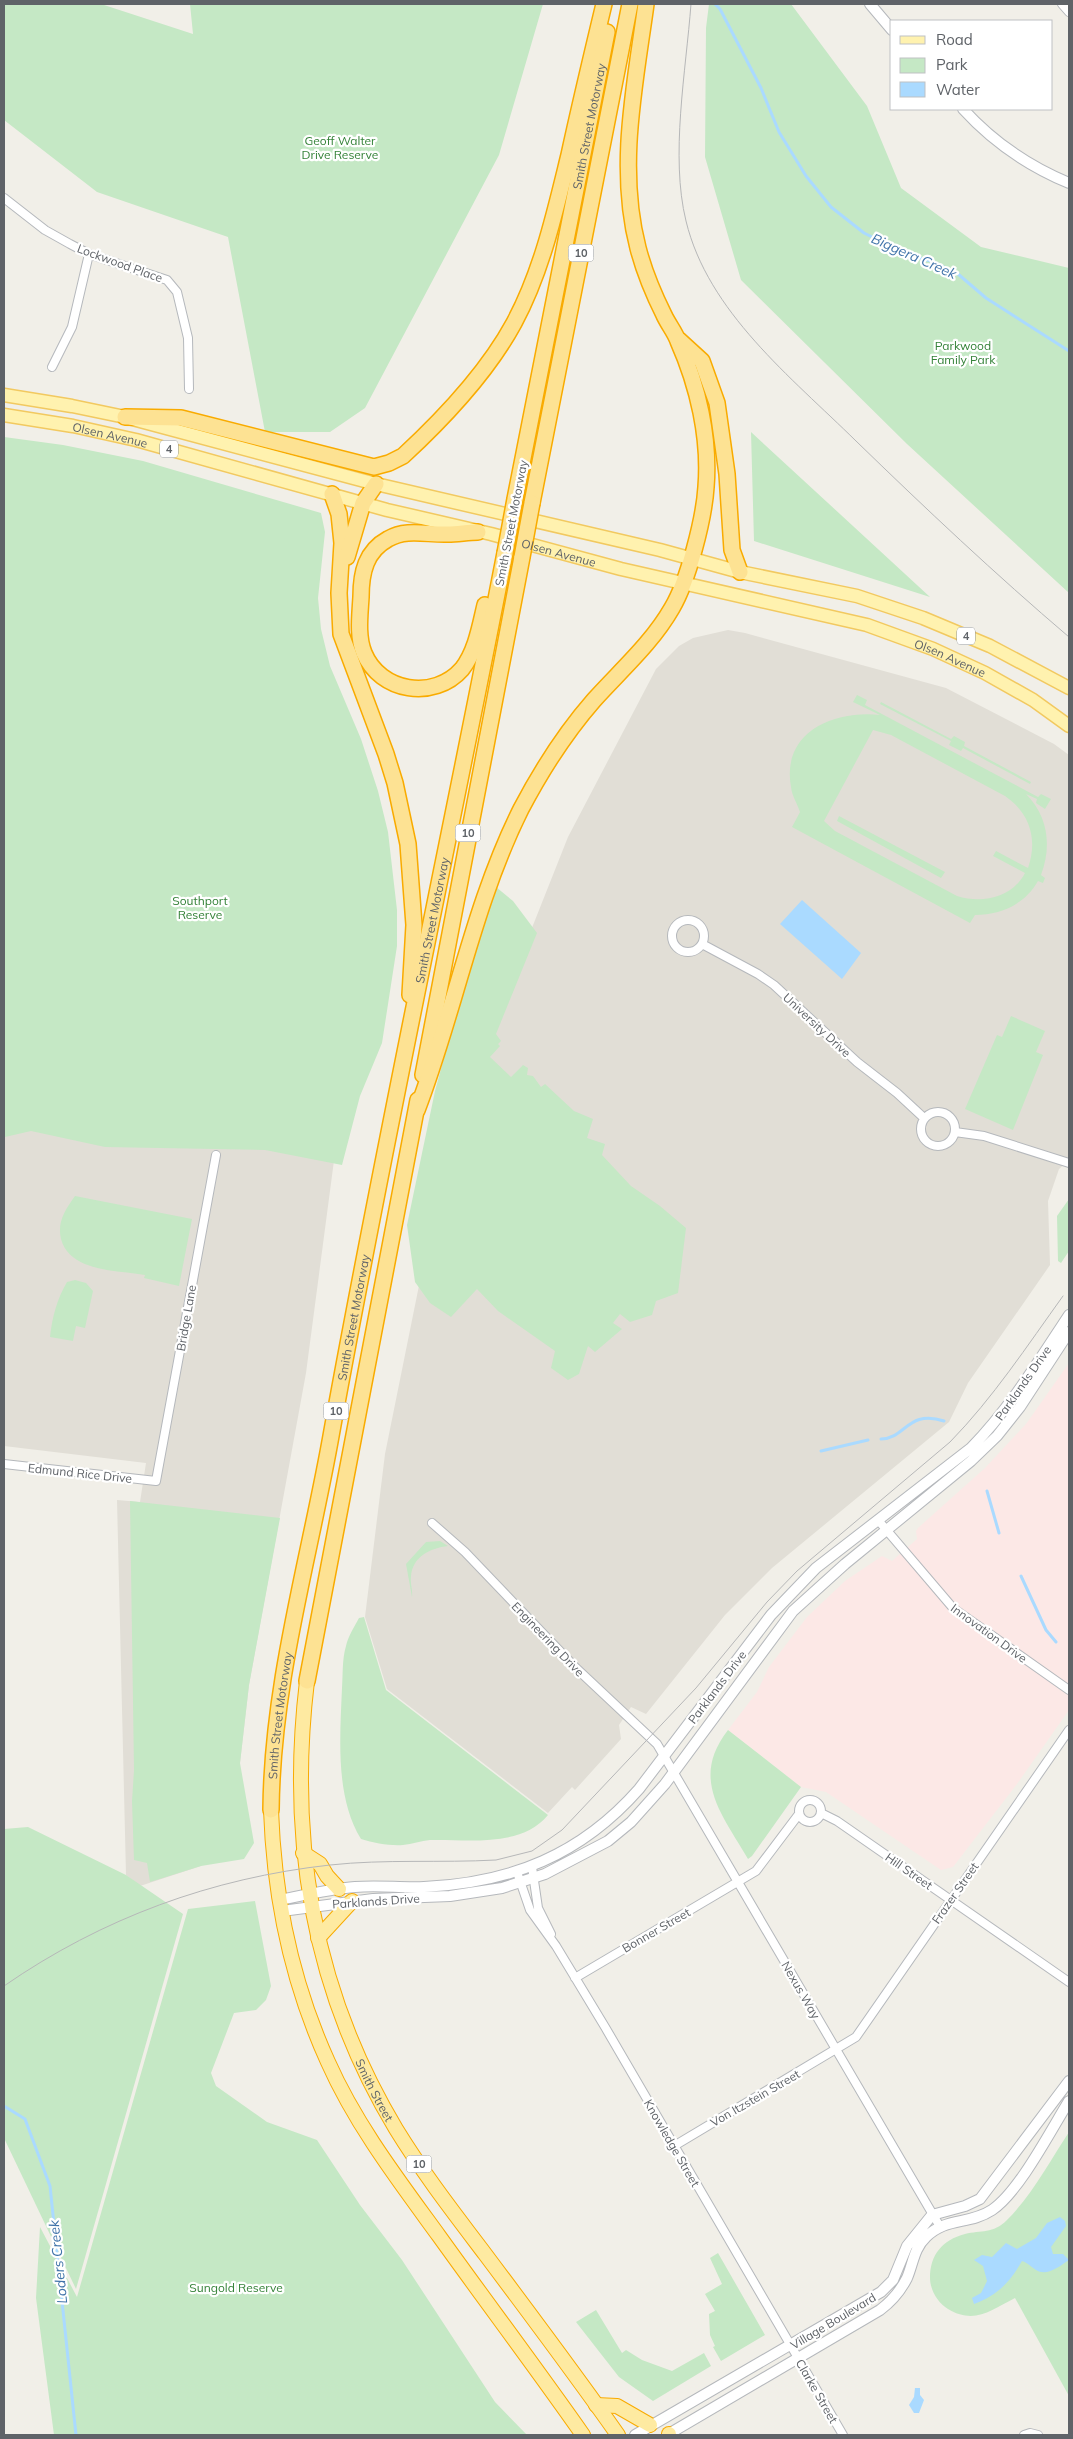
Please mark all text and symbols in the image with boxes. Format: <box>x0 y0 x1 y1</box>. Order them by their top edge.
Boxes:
legend <box>890 20 1053 110</box>
text: Road <box>936 30 973 49</box>
text: Park <box>936 55 968 74</box>
street label: Smith Street Motorway <box>569 61 608 191</box>
text: Water <box>936 80 980 99</box>
park label: Geoff Walter Drive Reserve <box>302 133 378 162</box>
water label: Biggera Creek <box>869 229 960 283</box>
street label: Lockwood Place <box>75 241 165 285</box>
road number: 10 <box>568 244 594 262</box>
park label: Parkwood Family Park <box>931 338 996 367</box>
street label: Olsen Avenue <box>71 419 149 450</box>
road number: 4 <box>160 440 178 458</box>
street label: Smith Street Motorway <box>491 458 531 587</box>
street label: Olsen Avenue <box>520 535 598 569</box>
road number: 4 <box>957 628 975 644</box>
street label: Olsen Avenue <box>912 635 988 680</box>
road number: 10 <box>456 824 480 841</box>
street label: Smith Street Motorway <box>411 855 452 984</box>
park label: Southport Reserve <box>172 893 228 922</box>
street label: University Drive <box>780 990 854 1060</box>
street label: Smith Street Motorway <box>334 1252 372 1382</box>
street label: Bridge Lane <box>173 1284 199 1352</box>
street label: Parklands Drive <box>992 1343 1054 1423</box>
road number: 10 <box>324 1402 348 1420</box>
street label: Edmund Rice Drive <box>27 1460 133 1486</box>
street label: Engineering Drive <box>509 1599 587 1679</box>
street label: Innovation Drive <box>948 1600 1030 1666</box>
street label: Parklands Drive <box>685 1647 749 1727</box>
street label: Smith Street Motorway <box>264 1650 295 1780</box>
street label: Hill Street <box>883 1849 935 1893</box>
street label: Frazer Street <box>928 1859 982 1927</box>
street label: Parklands Drive <box>332 1890 420 1912</box>
street label: Bonner Street <box>619 1904 693 1956</box>
street label: Nexus Way <box>778 1959 824 2022</box>
street label: Smith Street <box>353 2056 397 2124</box>
street label: Von Itzstein Street <box>708 2066 802 2130</box>
street label: Knowledge Street <box>641 2097 703 2189</box>
road number: 10 <box>406 2156 432 2172</box>
water label: Loders Creek <box>45 2218 71 2305</box>
park label: Sungold Reserve <box>189 2280 283 2295</box>
street label: Village Boulevard <box>787 2290 879 2352</box>
street label: Clarke Street <box>793 2356 841 2426</box>

